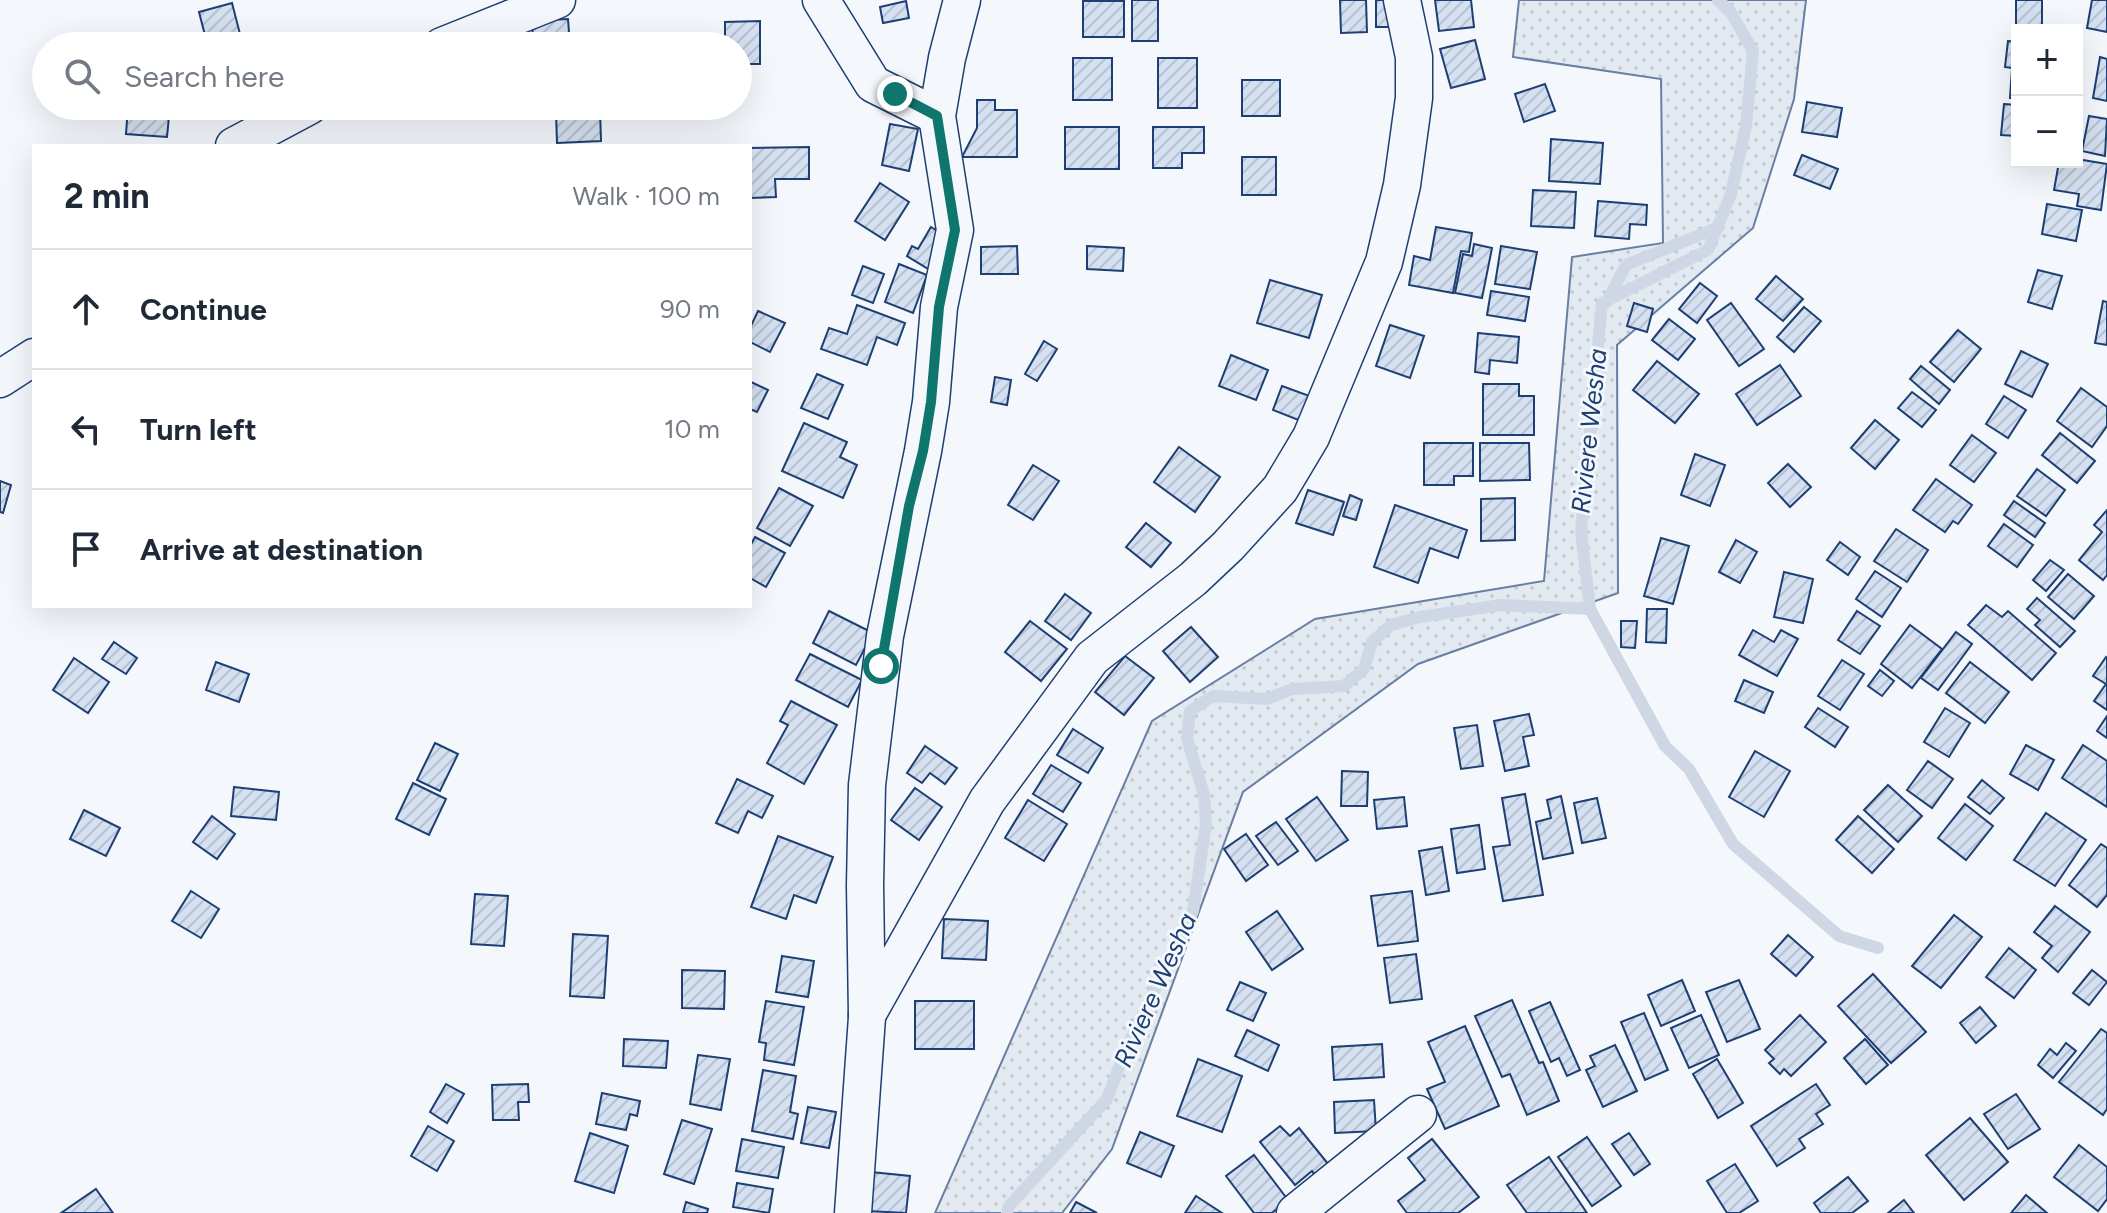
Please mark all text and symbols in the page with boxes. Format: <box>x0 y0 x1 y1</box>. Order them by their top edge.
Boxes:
map controls <box>2011 24 2083 168</box>
button: + <box>2011 24 2083 96</box>
search box <box>32 32 752 120</box>
icon: search <box>60 54 104 98</box>
text: Search here <box>124 58 284 95</box>
route end <box>877 76 913 112</box>
button: − <box>2011 96 2083 168</box>
text: 2 min <box>64 176 150 217</box>
text: Walk · 100 m <box>572 180 720 212</box>
icon: ahead <box>64 287 108 331</box>
text: Continue <box>140 291 267 328</box>
text: 90 m <box>660 293 720 325</box>
water label: Riviere Wesha <box>1564 347 1614 515</box>
icon: left <box>64 407 108 451</box>
text: Turn left <box>140 411 257 448</box>
text: 10 m <box>664 413 720 445</box>
icon: arrive <box>64 527 108 571</box>
text: Arrive at destination <box>140 531 423 568</box>
route start <box>863 648 899 684</box>
water label: Riviere Wesha <box>1107 908 1203 1072</box>

